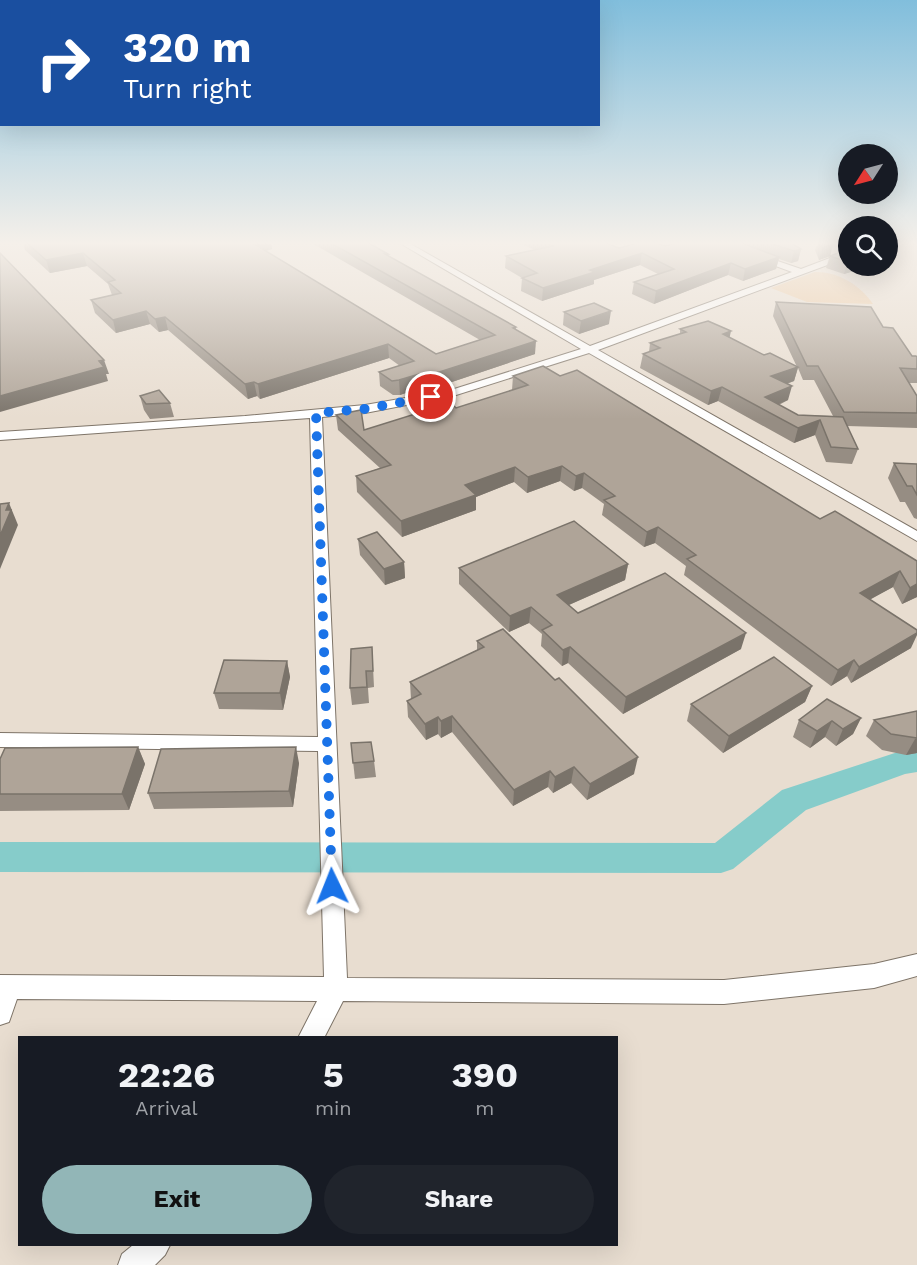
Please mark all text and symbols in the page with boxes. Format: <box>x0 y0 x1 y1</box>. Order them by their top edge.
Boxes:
text: 320 m <box>123 23 252 72</box>
icon: right <box>24 24 102 102</box>
text: Turn right <box>123 73 252 105</box>
north arrow <box>838 144 898 204</box>
map controls <box>838 144 898 276</box>
button: search <box>838 216 898 276</box>
pin <box>405 371 456 422</box>
icon: arrive <box>414 380 447 413</box>
position arrow <box>300 854 364 918</box>
text: 22:26 <box>118 1054 215 1096</box>
text: 5 <box>323 1054 344 1096</box>
text: 390 <box>451 1054 518 1096</box>
text: Arrival <box>135 1096 198 1120</box>
text: min <box>315 1096 352 1120</box>
text: m <box>475 1096 494 1120</box>
button: Exit <box>42 1165 312 1234</box>
button: Share <box>324 1165 594 1234</box>

